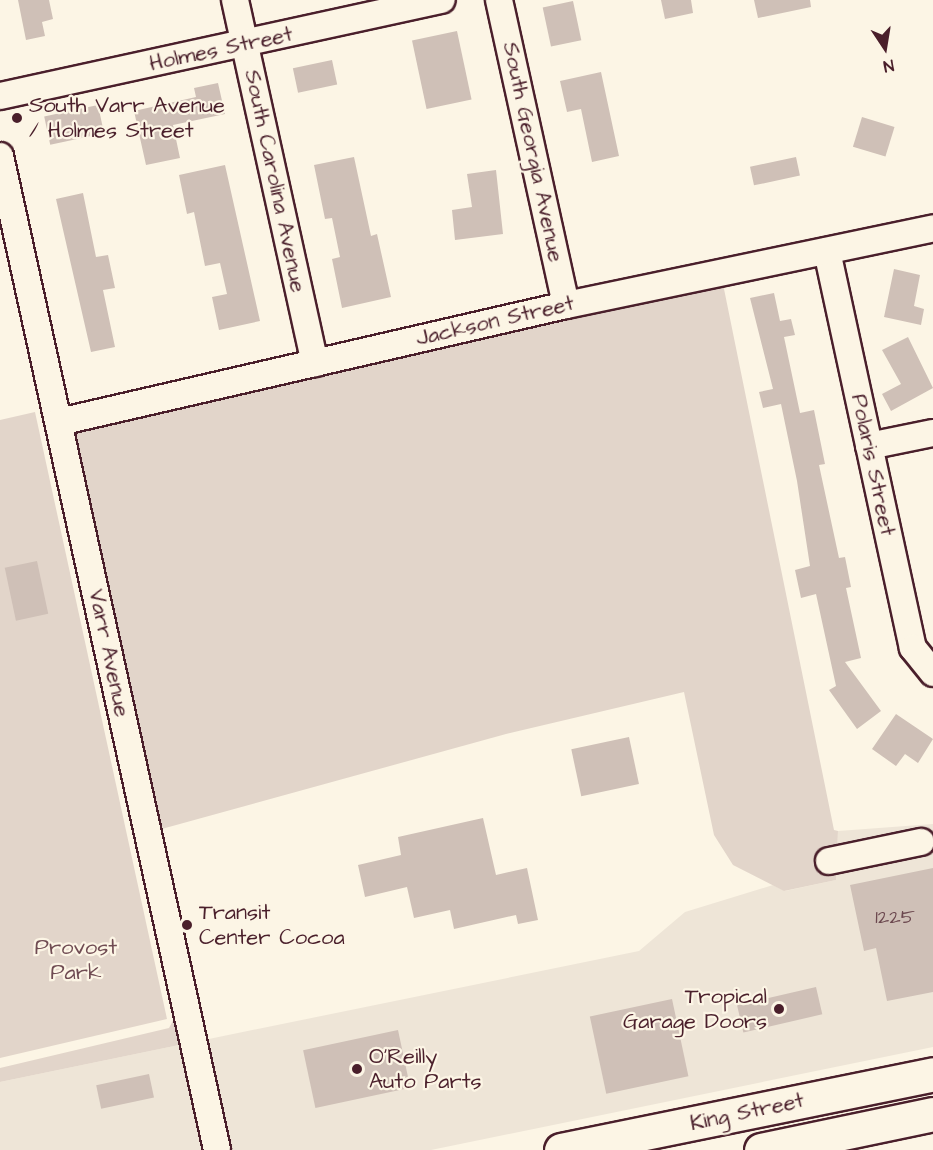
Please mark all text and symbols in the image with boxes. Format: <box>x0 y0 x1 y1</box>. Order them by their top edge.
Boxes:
north arrow <box>855 18 915 78</box>
street label: Holmes Street <box>147 21 295 77</box>
street label: South Georgia Avenue <box>497 40 569 264</box>
text: N <box>882 54 896 77</box>
street label: South Carolina Avenue <box>239 67 311 295</box>
place label: South Varr Avenue / Holmes Street <box>29 92 225 144</box>
marker: South Varr Avenue / Holmes Street <box>10 111 24 125</box>
street label: Jackson Street <box>413 290 577 352</box>
street label: Polaris Street <box>845 392 901 538</box>
street label: Varr Avenue <box>83 587 135 719</box>
place label: Transit Center Cocoa <box>199 899 345 950</box>
house number: 1225 <box>875 905 915 929</box>
marker: Transit Center Cocoa <box>180 918 194 932</box>
park label: Provost Park <box>35 934 117 986</box>
place label: Tropical Garage Doors <box>623 983 767 1034</box>
marker: Tropical Garage Doors <box>772 1002 786 1016</box>
place label: O'Reilly Auto Parts <box>369 1043 482 1094</box>
marker: O'Reilly Auto Parts <box>350 1062 364 1076</box>
street label: King Street <box>688 1087 806 1137</box>

